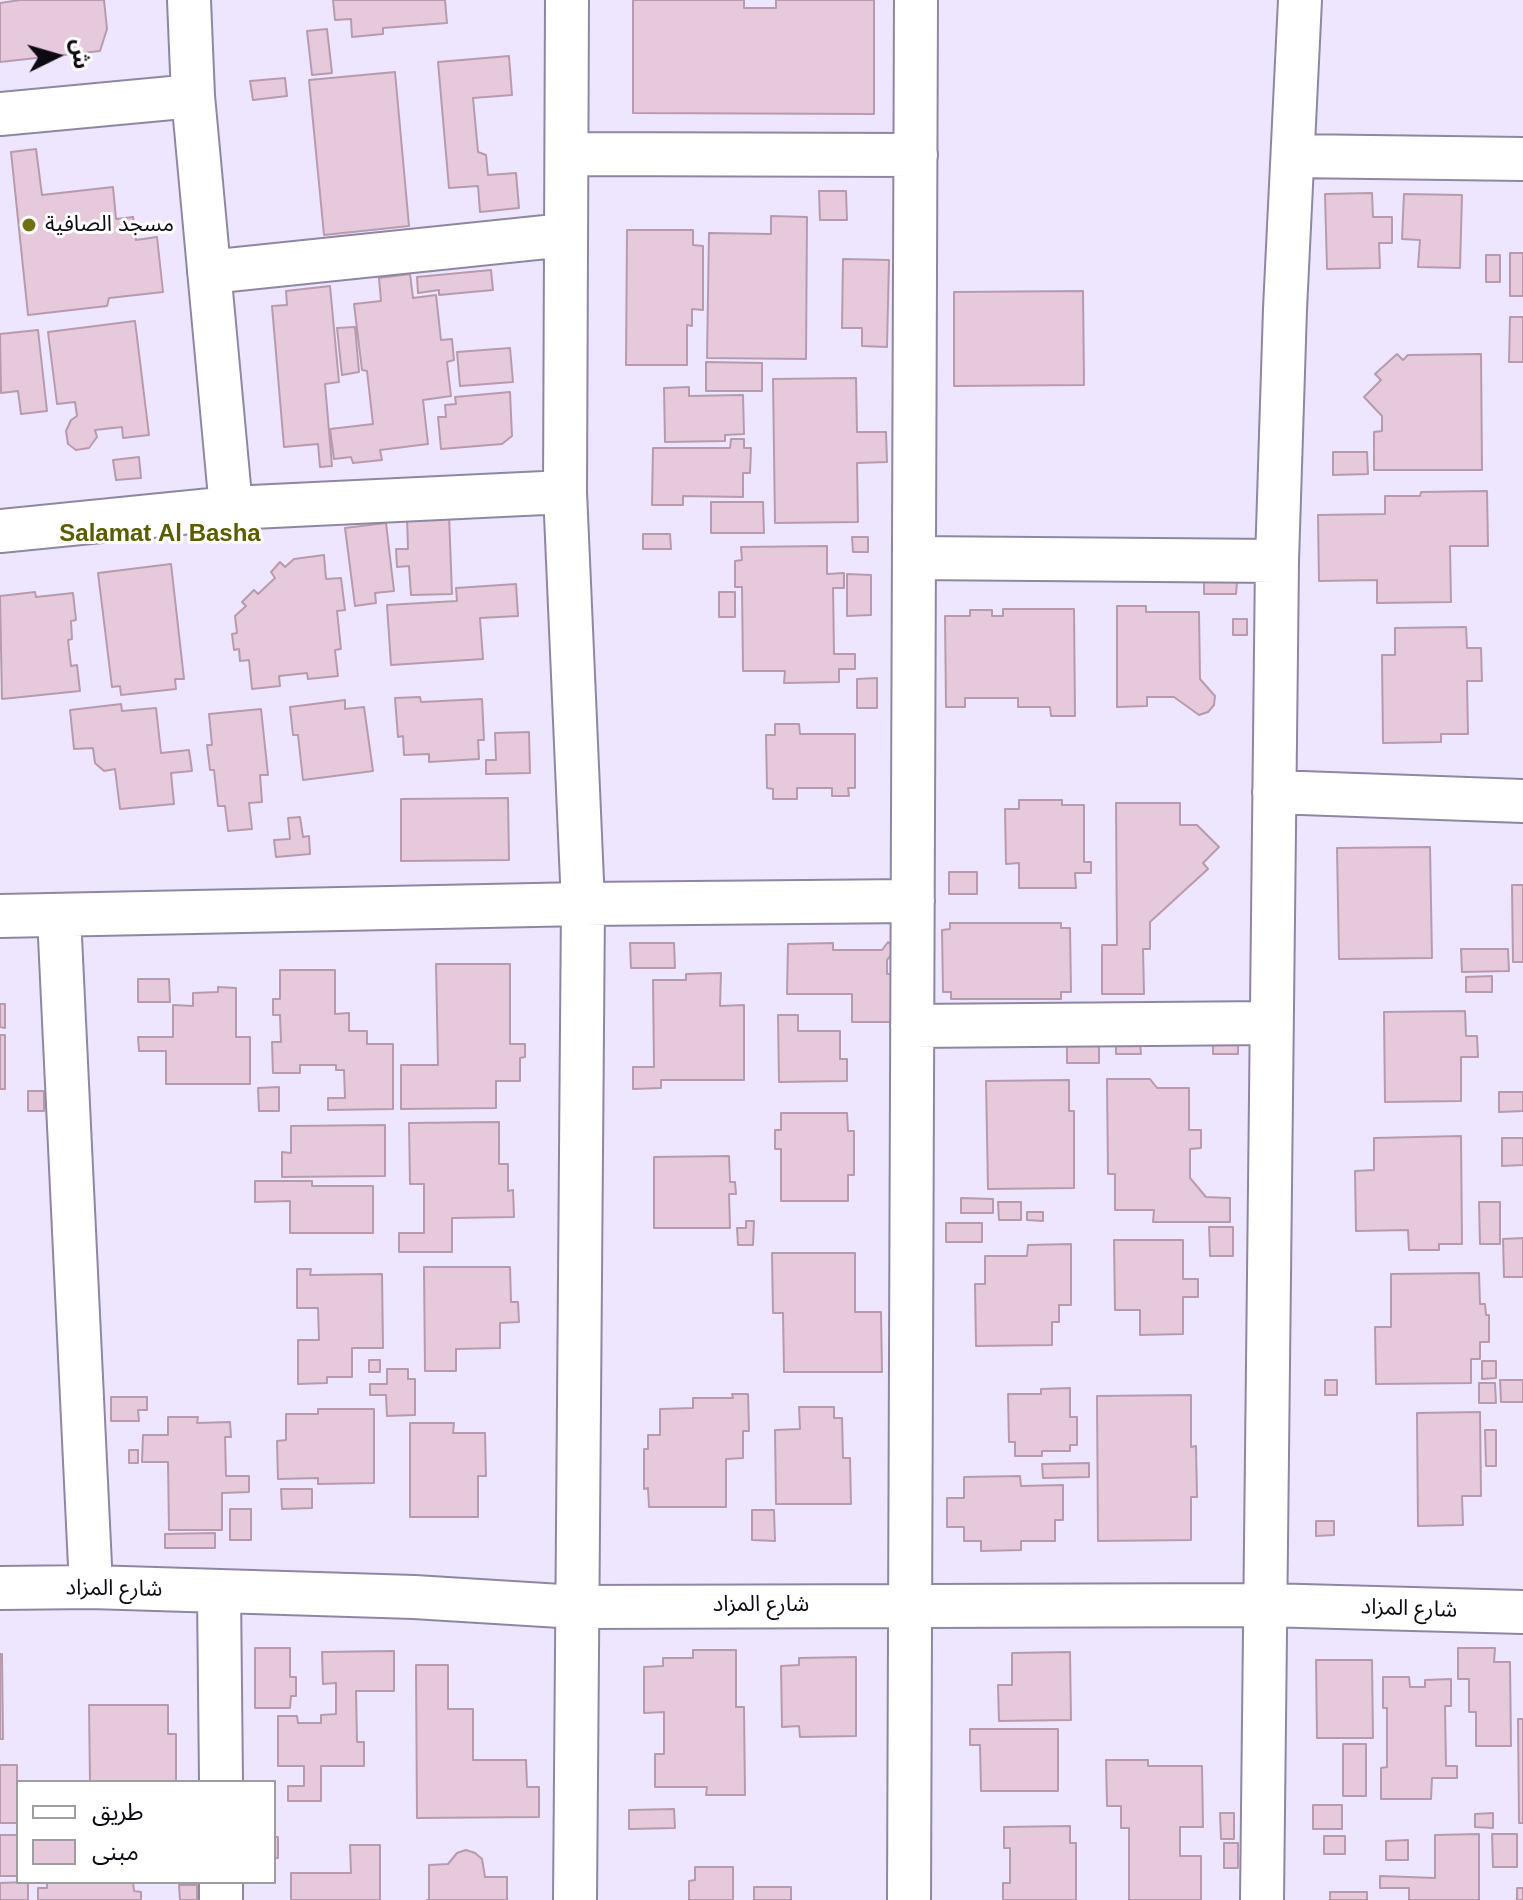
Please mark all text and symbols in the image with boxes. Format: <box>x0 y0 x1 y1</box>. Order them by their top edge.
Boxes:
north arrow <box>16 16 96 96</box>
text: ش <box>67 38 94 70</box>
place label: مسجد الصافية <box>45 212 174 238</box>
marker: مسجد الصافية <box>20 216 38 234</box>
district label: Salamat Al Basha <box>59 520 261 548</box>
street label: شارع المزاد <box>65 1575 163 1603</box>
street label: شارع المزاد <box>713 1592 809 1618</box>
street label: شارع المزاد <box>1360 1594 1458 1624</box>
legend <box>16 1780 276 1884</box>
text: طريق <box>92 1798 144 1825</box>
text: مبنى <box>92 1838 139 1865</box>

